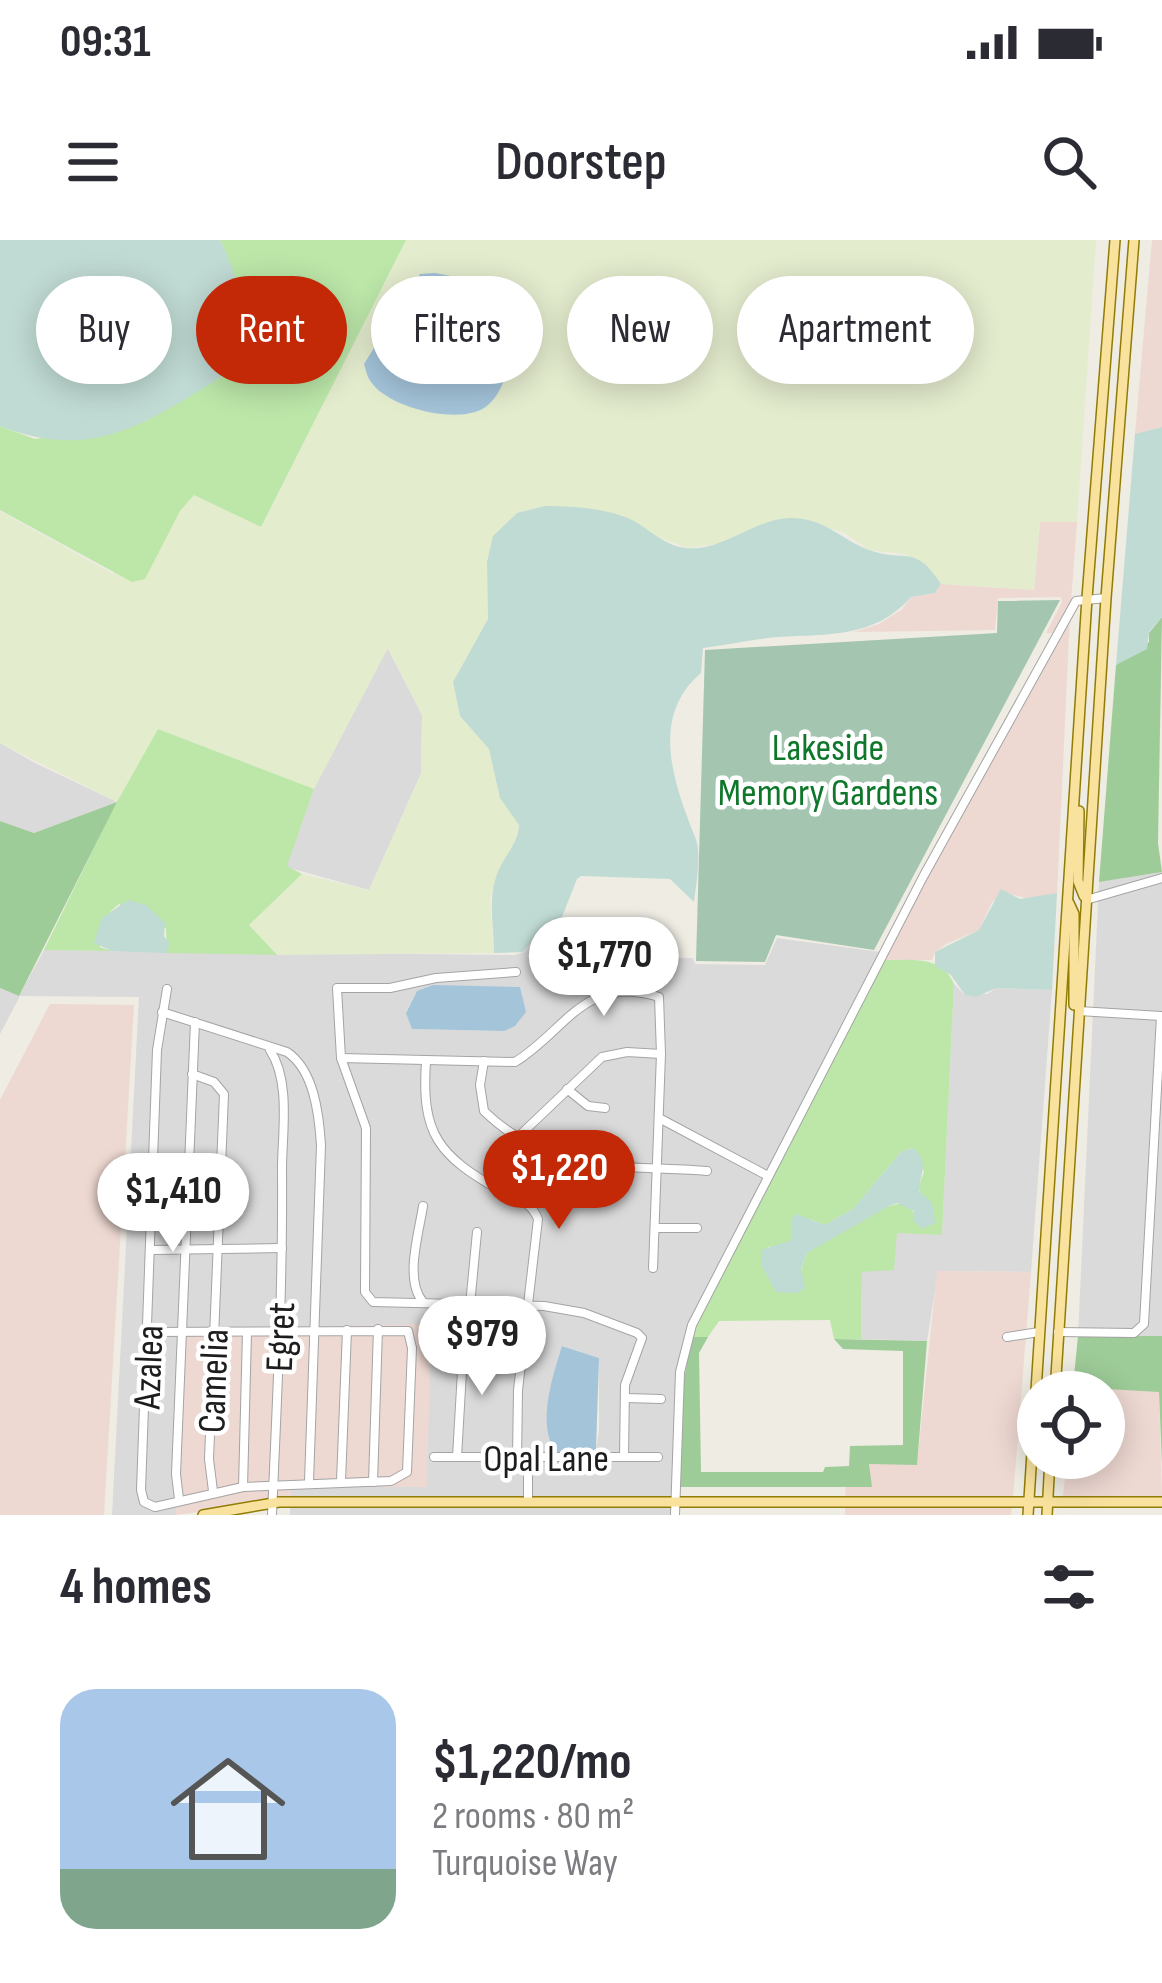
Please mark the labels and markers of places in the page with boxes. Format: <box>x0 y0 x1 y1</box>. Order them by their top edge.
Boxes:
pin: $1,770 <box>506 917 702 1019</box>
pin: $1,220 <box>461 1130 657 1232</box>
pin: $1,410 <box>75 1153 271 1255</box>
pin: $979 <box>411 1296 553 1398</box>

